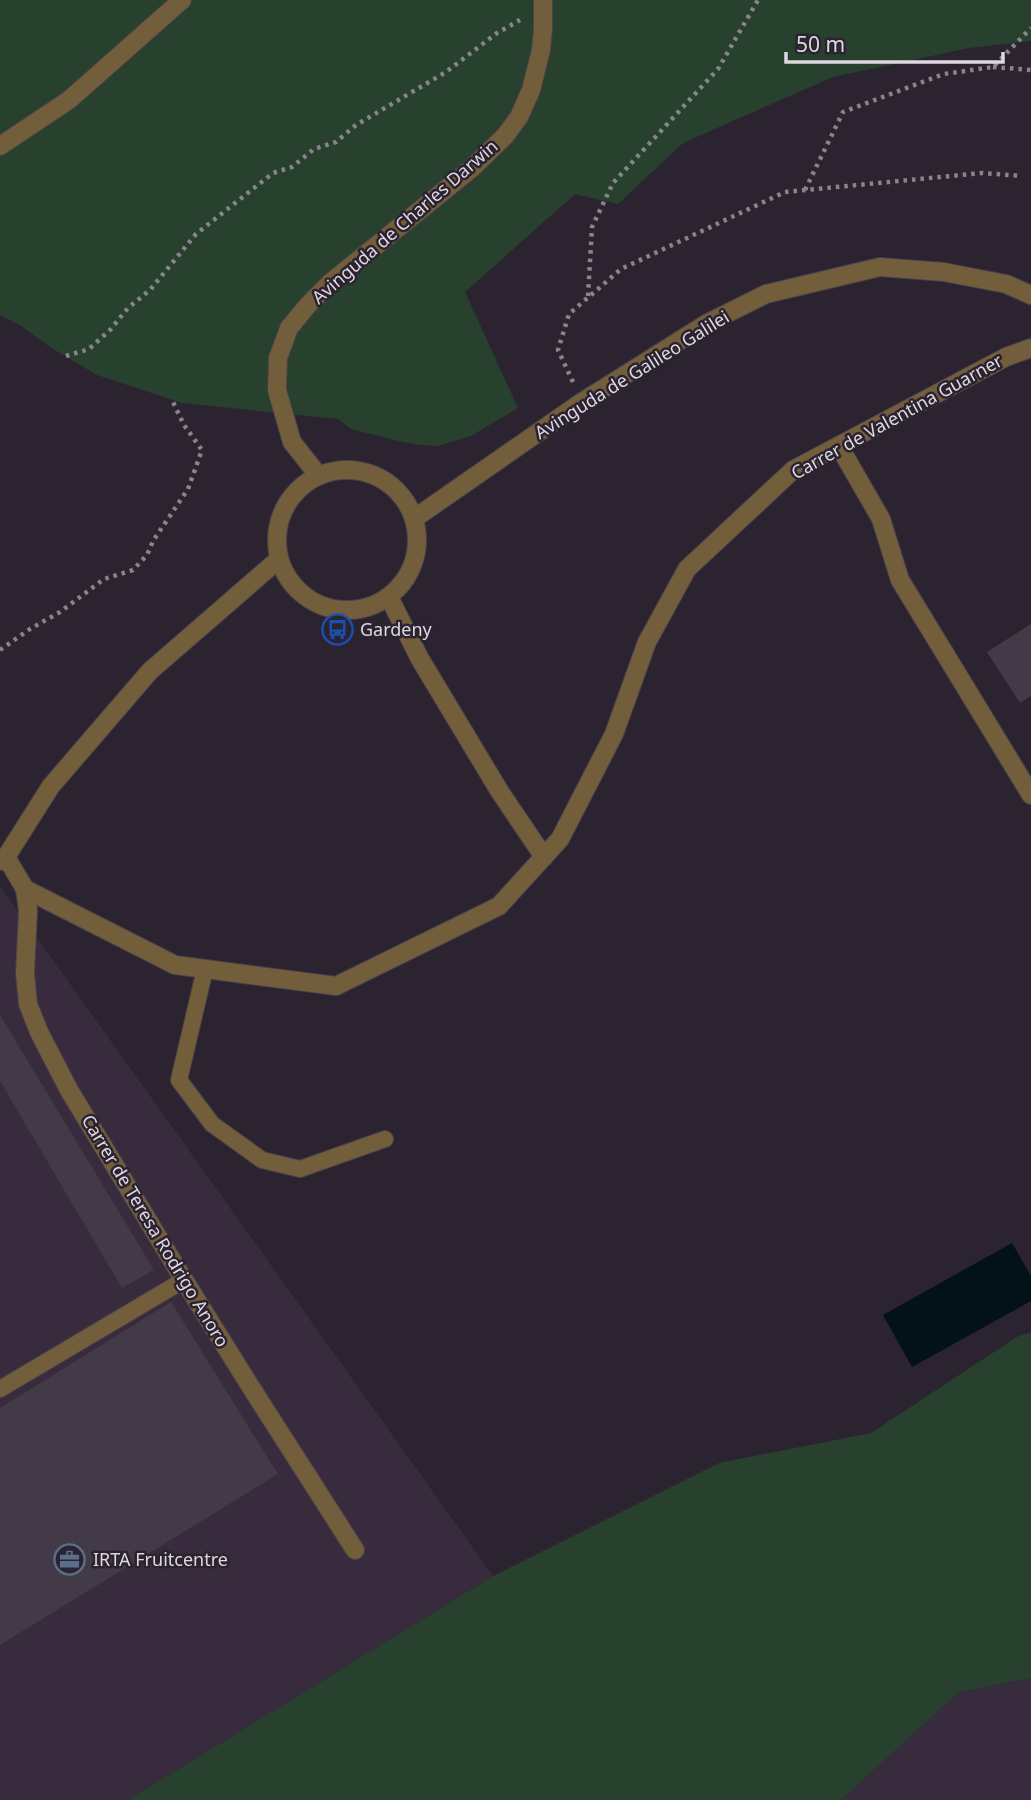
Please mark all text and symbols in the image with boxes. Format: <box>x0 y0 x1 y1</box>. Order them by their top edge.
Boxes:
scale bar <box>786 21 1003 65</box>
text: 50 m <box>796 30 845 58</box>
street label: Avinguda de Charles Darwin <box>306 134 502 309</box>
street label: Avinguda de Galileo Galilei <box>530 304 733 444</box>
street label: Carrer de Valentina Guarner <box>787 348 1007 484</box>
bus stop icon: Gardeny <box>320 613 354 647</box>
place label: Gardeny <box>360 617 433 641</box>
street label: Carrer de Teresa Rodrigo Anoro <box>77 1110 235 1351</box>
office icon: IRTA Fruitcentre <box>53 1543 87 1577</box>
place label: IRTA Fruitcentre <box>93 1547 228 1571</box>

